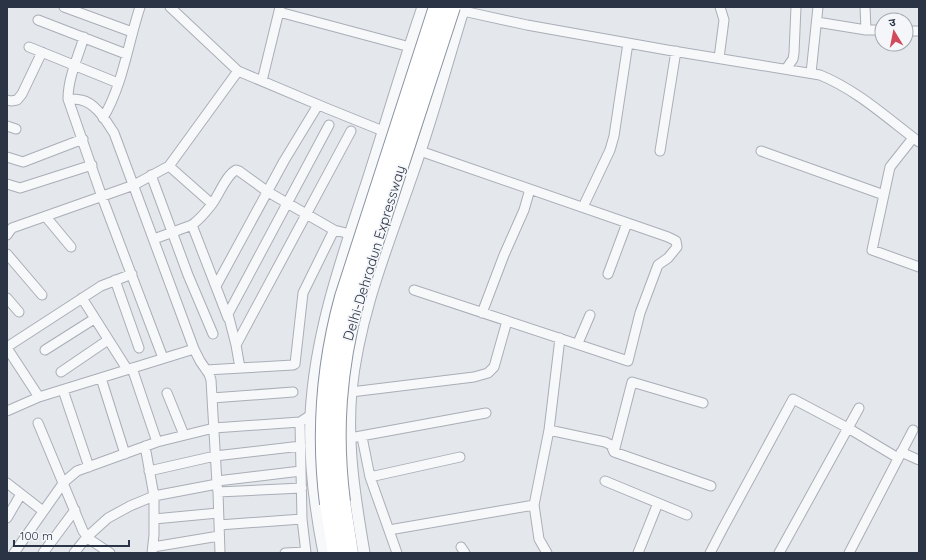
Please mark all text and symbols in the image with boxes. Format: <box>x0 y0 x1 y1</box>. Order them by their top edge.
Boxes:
north arrow <box>874 12 914 52</box>
text: उ <box>888 15 897 30</box>
street label: Delhi-Dehradun Expressway <box>339 163 409 343</box>
scale bar <box>14 522 129 548</box>
text: 100 m <box>20 528 53 543</box>

